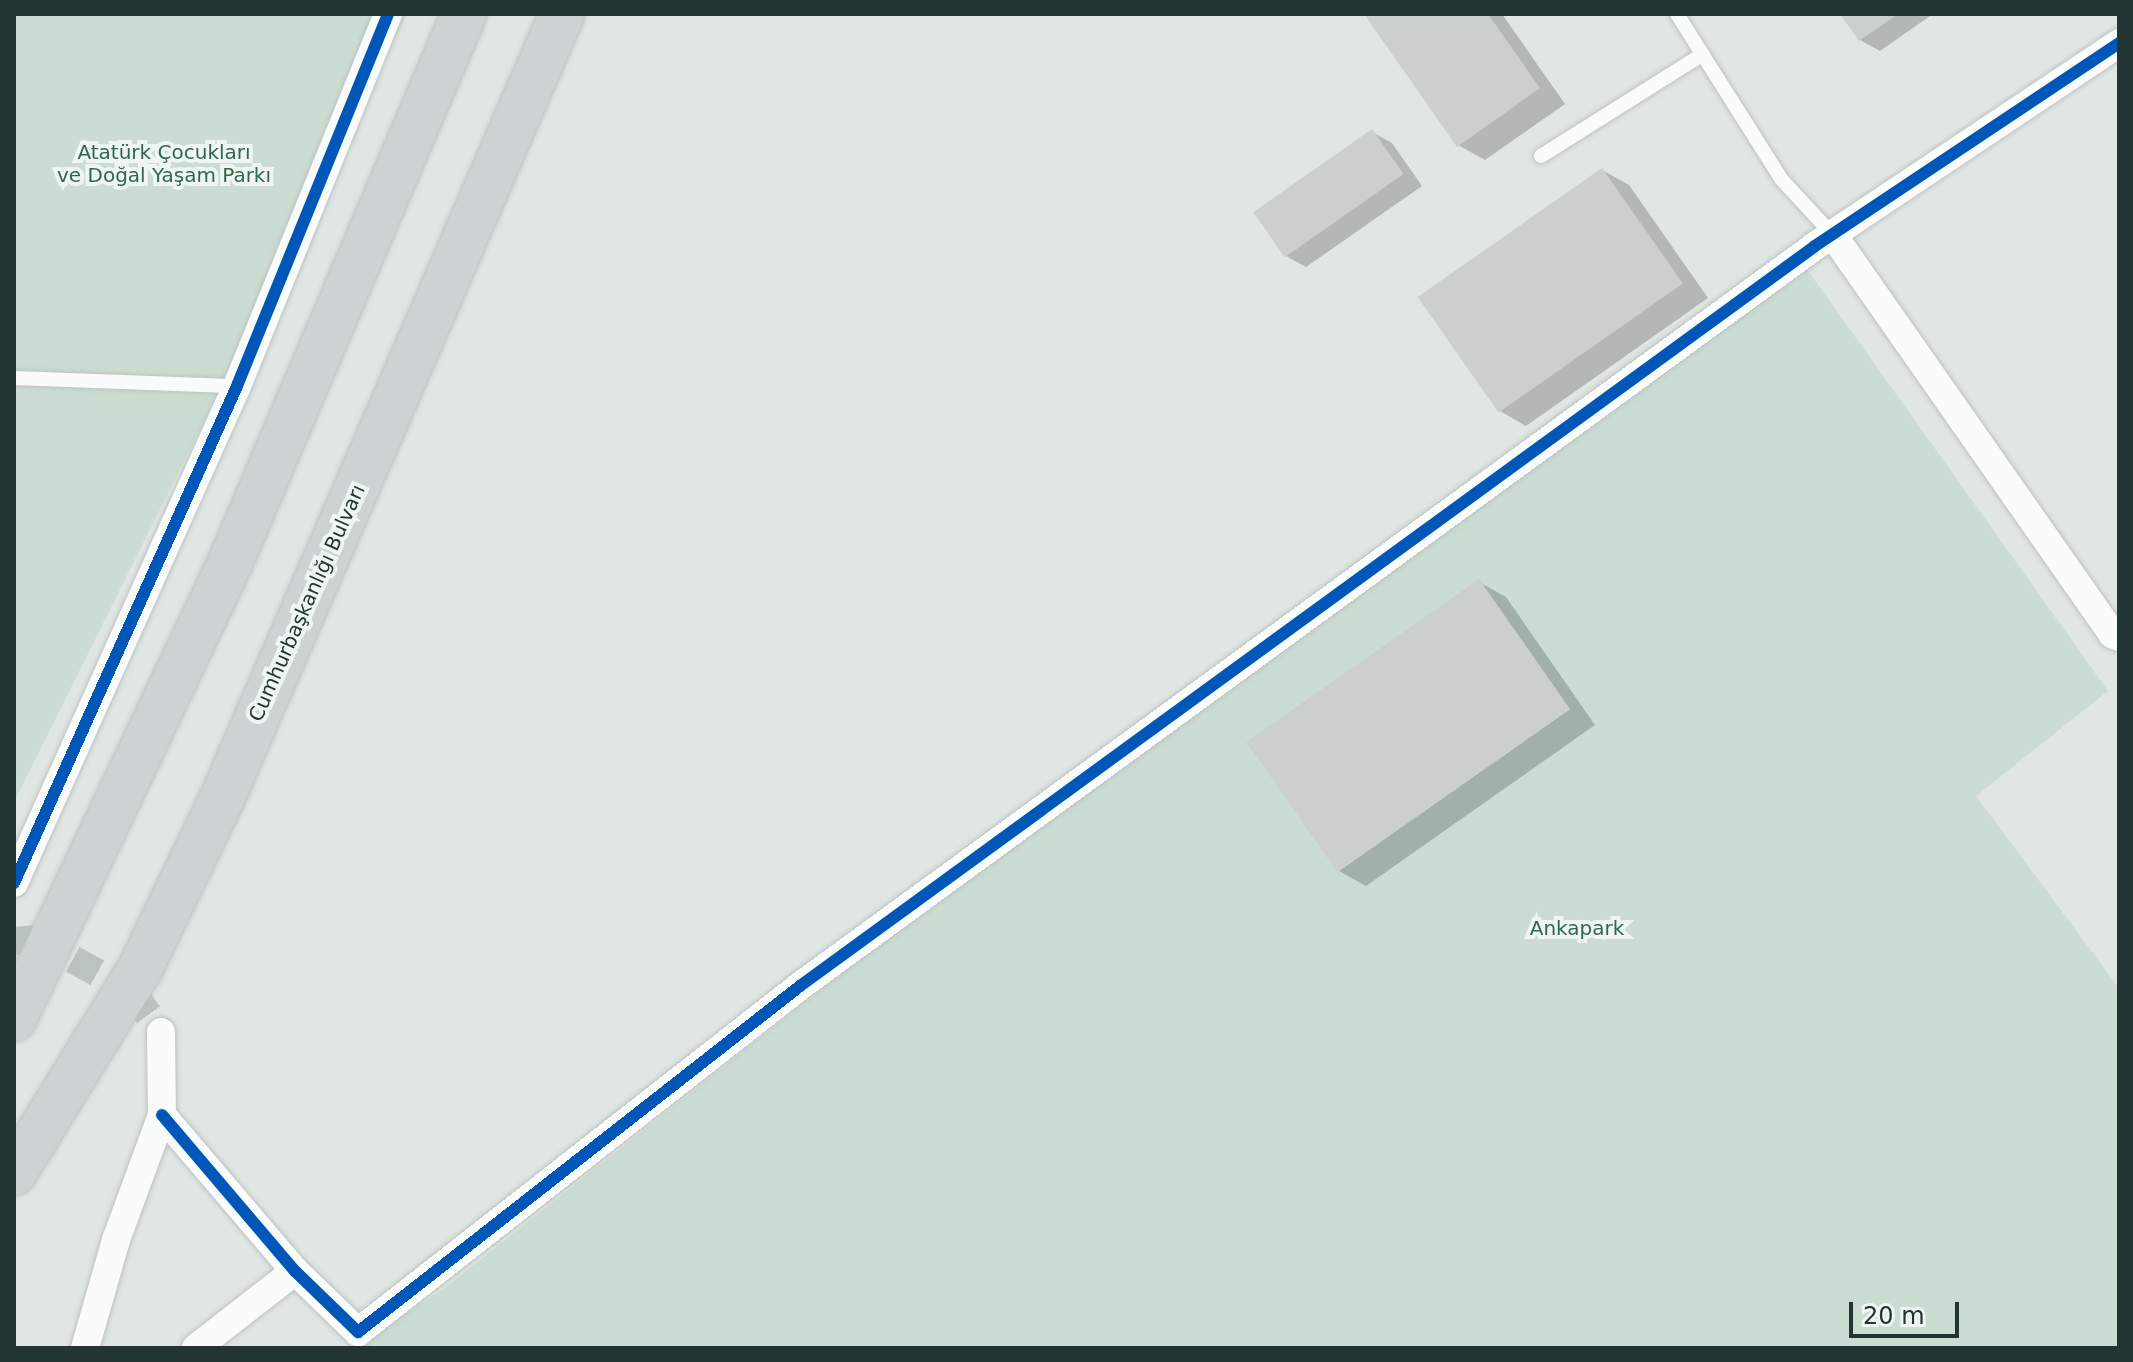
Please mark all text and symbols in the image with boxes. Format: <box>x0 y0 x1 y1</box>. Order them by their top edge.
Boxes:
park label: Atatürk Çocukları ve Doğal Yaşam Parkı <box>57 141 271 188</box>
street label: Cumhurbaşkanlığı Bulvarı <box>244 481 370 725</box>
park label: Ankapark <box>1530 916 1624 940</box>
scale bar <box>1853 1286 1963 1336</box>
text: 20 m <box>1863 1302 1925 1330</box>

